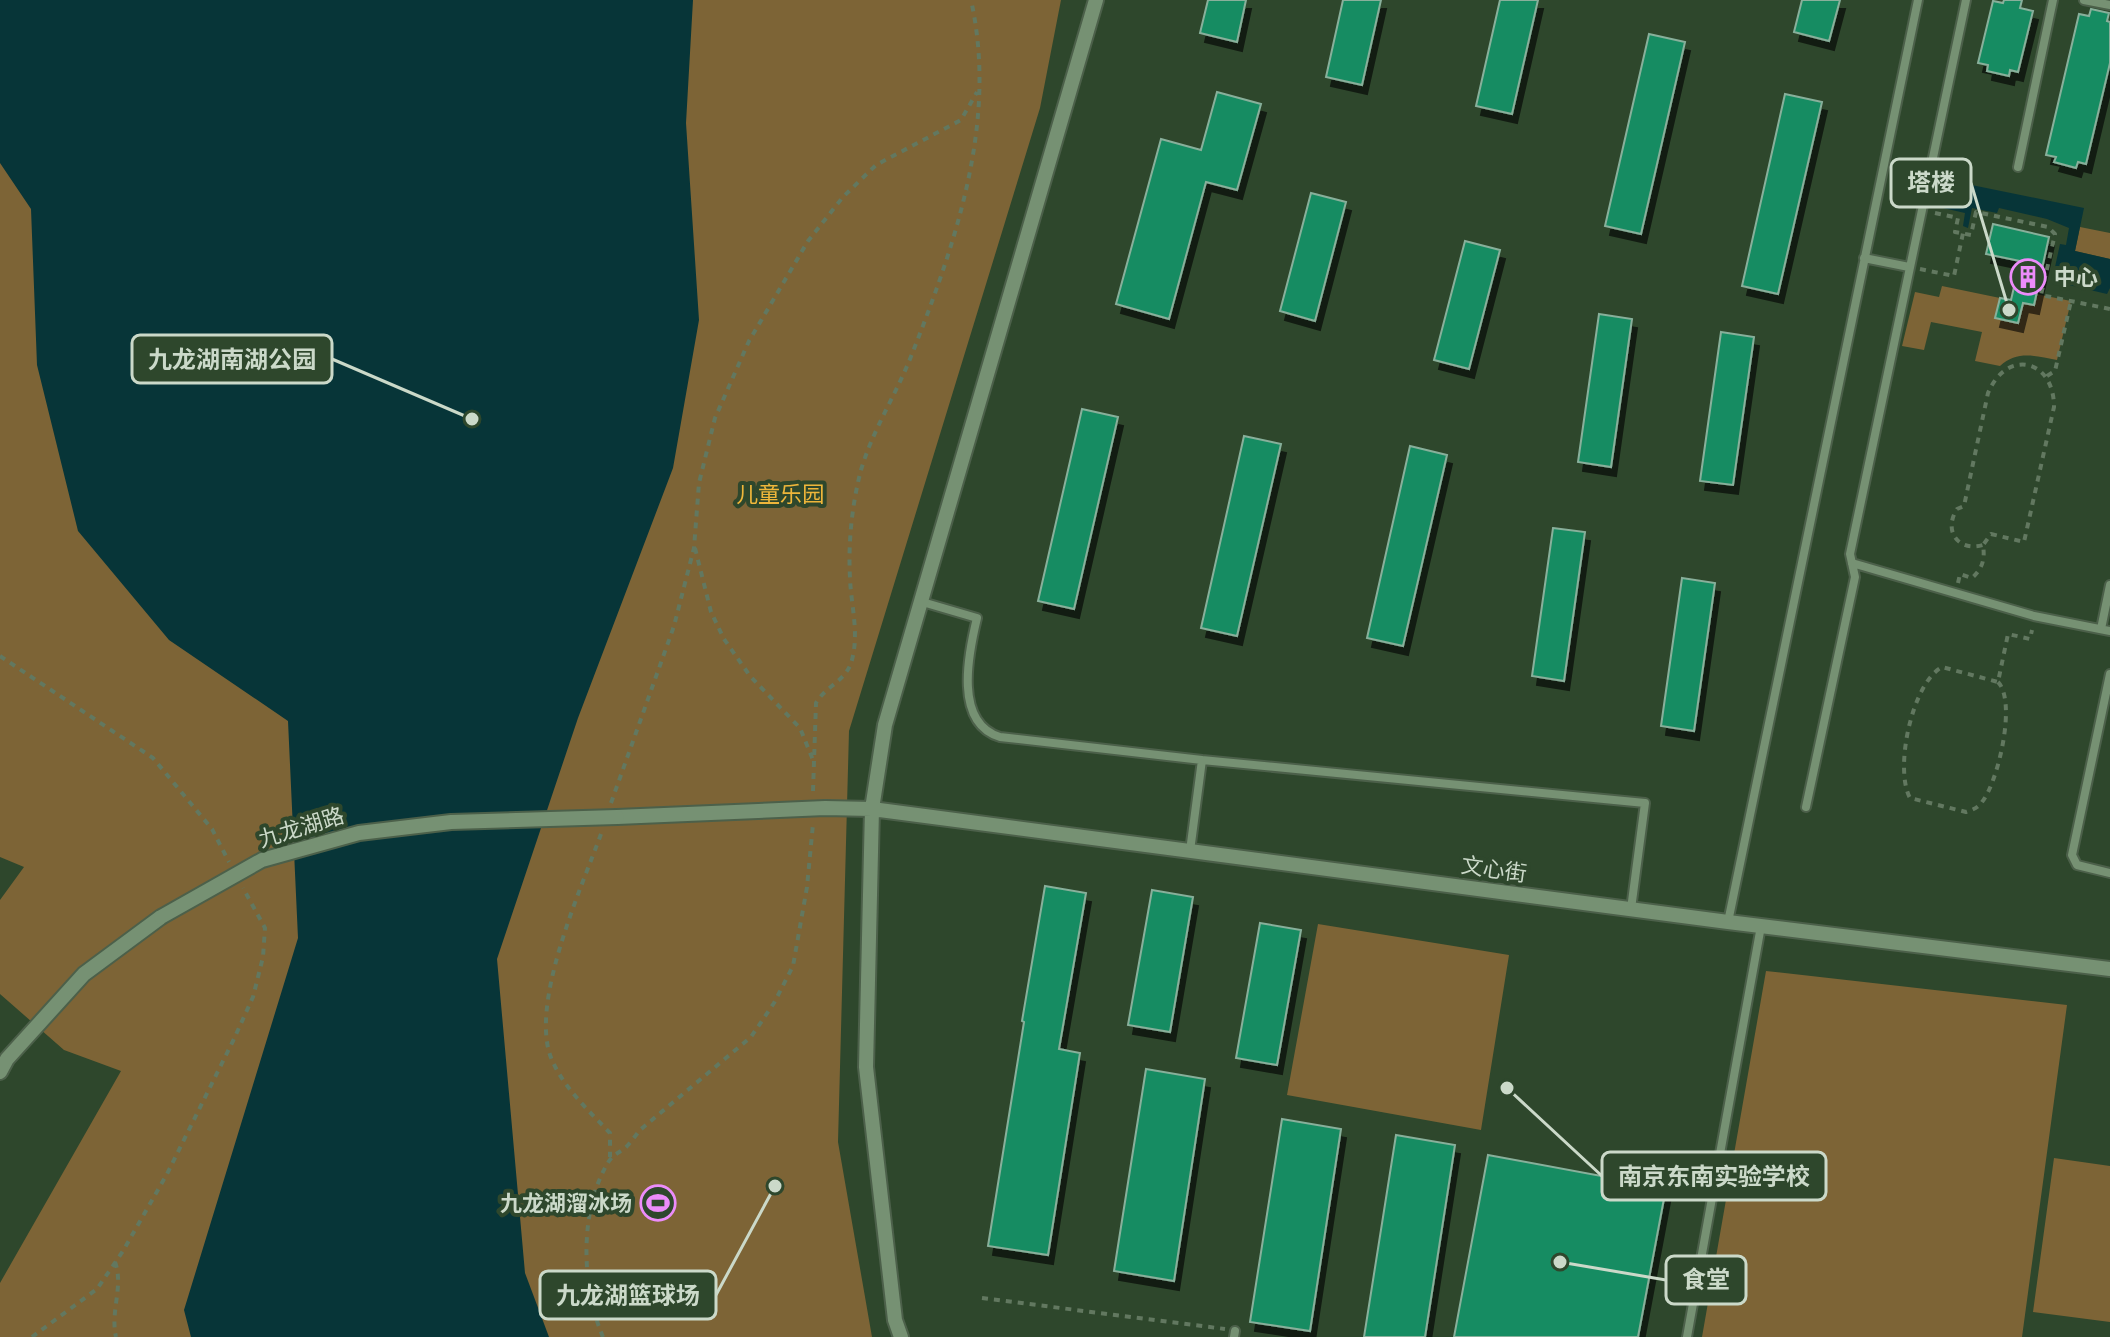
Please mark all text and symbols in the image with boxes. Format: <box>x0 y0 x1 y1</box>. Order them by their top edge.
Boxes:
callout: 塔楼 <box>1891 159 1971 207</box>
text: 塔楼 <box>1907 168 1955 197</box>
building icon: 中心 <box>2009 258 2047 296</box>
place label: 中心 <box>2054 264 2098 290</box>
callout: 九龙湖南湖公园 <box>132 335 332 383</box>
text: 九龙湖南湖公园 <box>148 345 316 374</box>
park label: 儿童乐园 <box>736 481 824 507</box>
street label: 九龙湖路 <box>255 802 347 852</box>
street label: 文心街 <box>1460 852 1528 886</box>
callout: 南京东南实验学校 <box>1602 1152 1826 1200</box>
text: 南京东南实验学校 <box>1618 1162 1810 1191</box>
sports icon: 九龙湖溜冰场 <box>639 1184 677 1222</box>
place label: 九龙湖溜冰场 <box>500 1190 632 1216</box>
callout: 食堂 <box>1666 1256 1746 1304</box>
text: 食堂 <box>1682 1265 1730 1294</box>
callout: 九龙湖篮球场 <box>540 1271 716 1319</box>
text: 九龙湖篮球场 <box>556 1281 700 1310</box>

